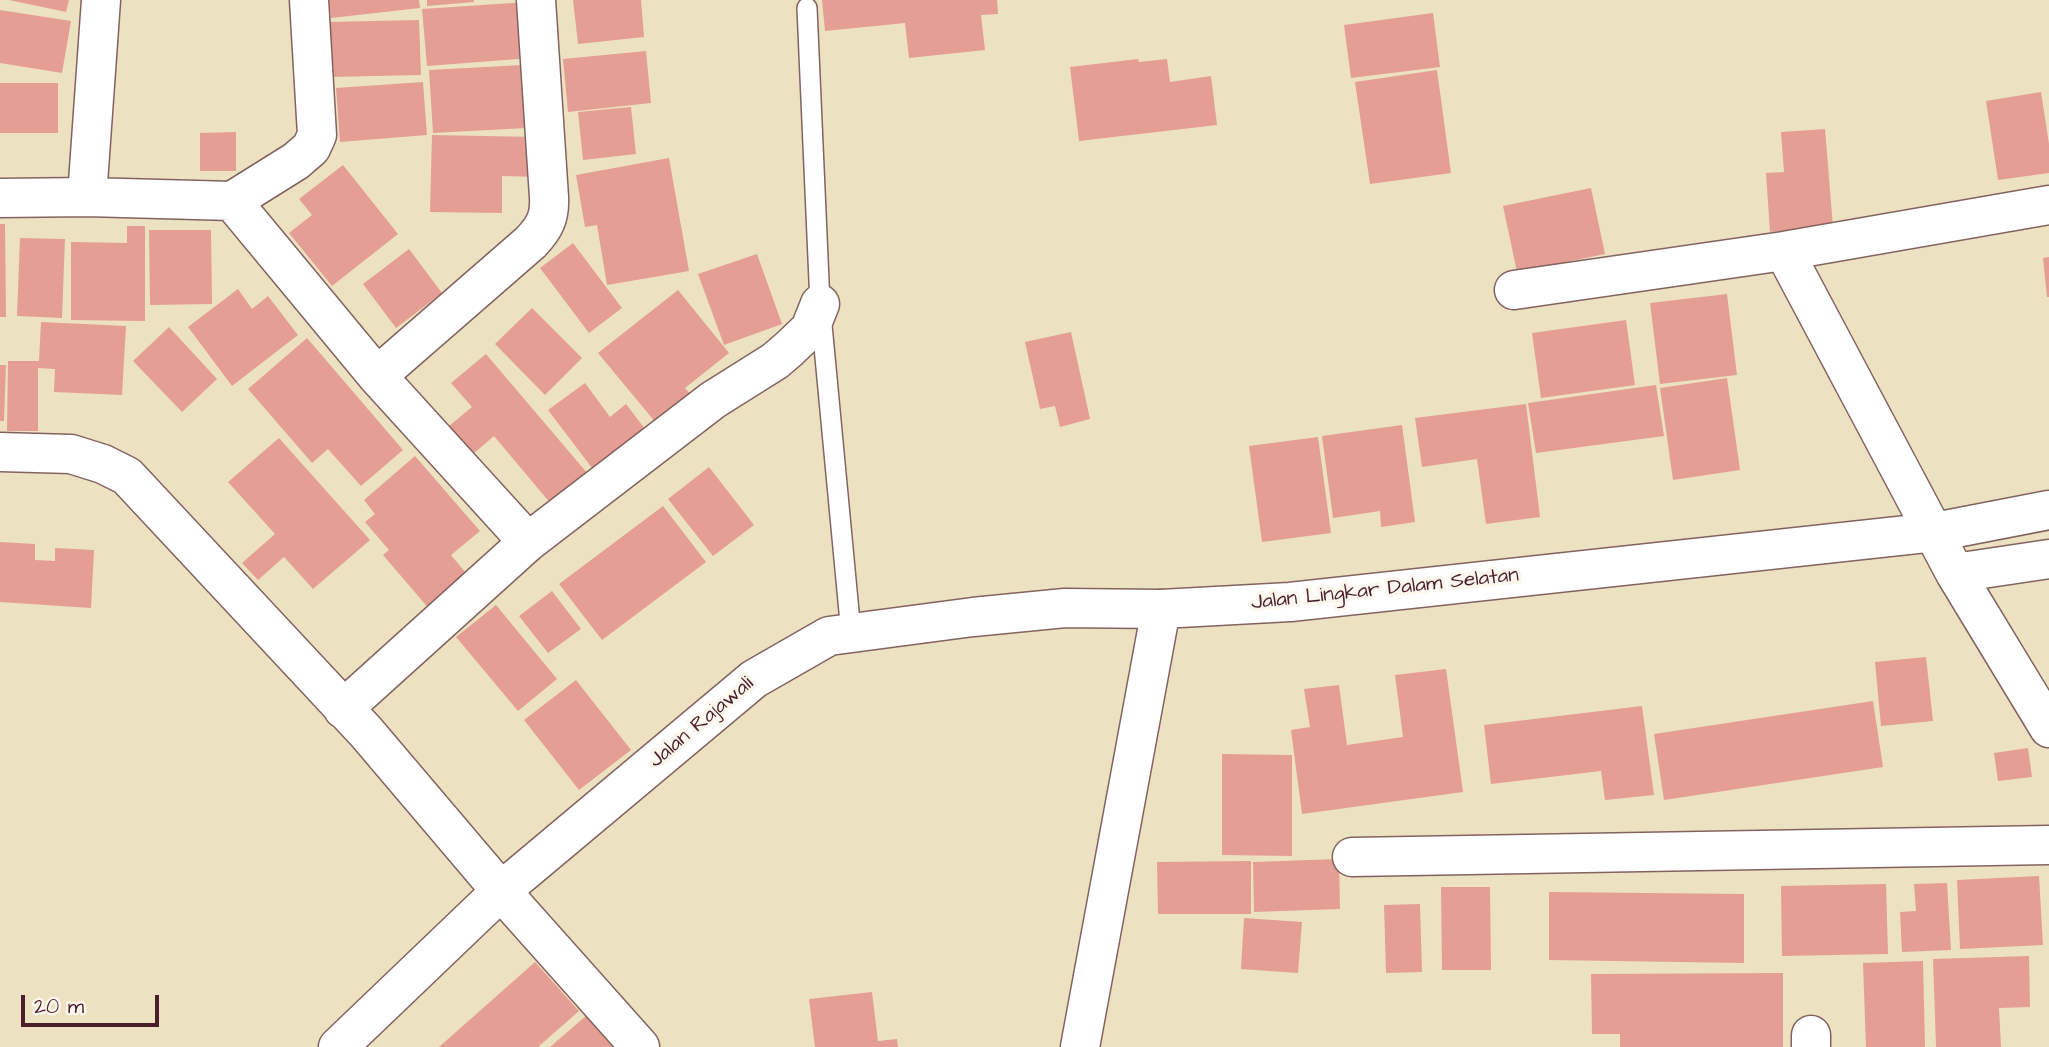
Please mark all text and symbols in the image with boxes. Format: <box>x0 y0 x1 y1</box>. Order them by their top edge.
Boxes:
street label: Jalan Lingkar Dalam Selatan <box>1250 563 1520 617</box>
street label: Jalan Rajawali <box>645 672 759 774</box>
scale bar <box>24 981 163 1025</box>
text: 20 m <box>34 992 84 1021</box>

